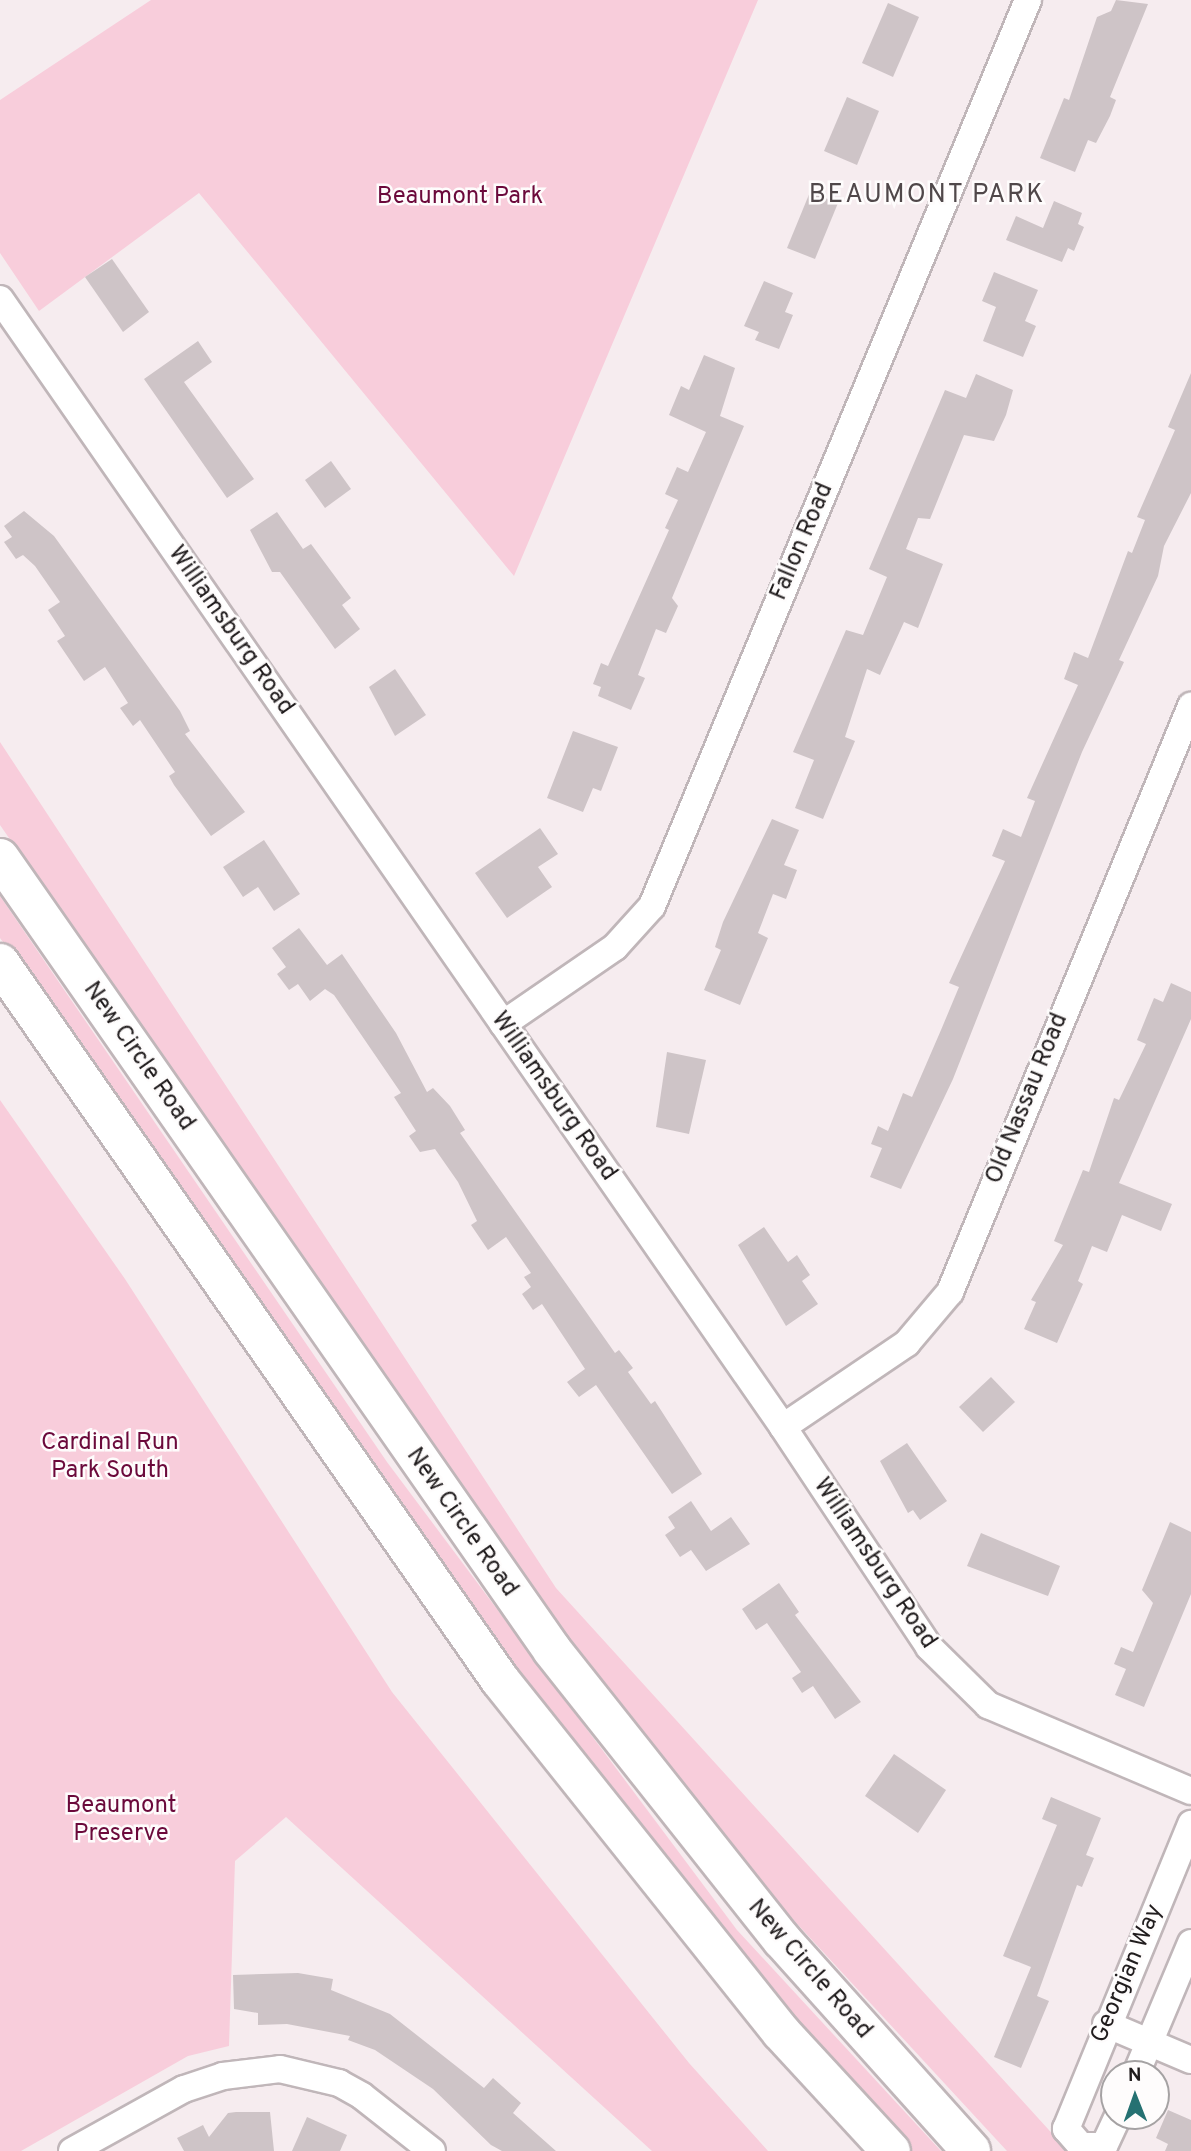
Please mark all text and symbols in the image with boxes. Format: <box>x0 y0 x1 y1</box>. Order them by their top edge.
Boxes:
district label: BEAUMONT PARK <box>810 180 1044 212</box>
park label: Beaumont Park <box>377 184 543 212</box>
street label: Fallon Road <box>765 479 841 605</box>
street label: Williamsburg Road <box>161 541 299 721</box>
street label: New Circle Road <box>76 977 200 1137</box>
street label: Williamsburg Road <box>484 1007 622 1187</box>
street label: Old Nassau Road <box>981 1009 1075 1189</box>
park label: Cardinal Run Park South <box>41 1430 179 1486</box>
street label: New Circle Road <box>399 1443 523 1603</box>
street label: Williamsburg Road <box>806 1473 942 1655</box>
park label: Beaumont Preserve <box>65 1793 177 1849</box>
street label: New Circle Road <box>741 1894 877 2046</box>
street label: Georgian Way <box>1086 1900 1170 2048</box>
north arrow <box>1100 2060 1170 2130</box>
text: N <box>1128 2064 1142 2088</box>

